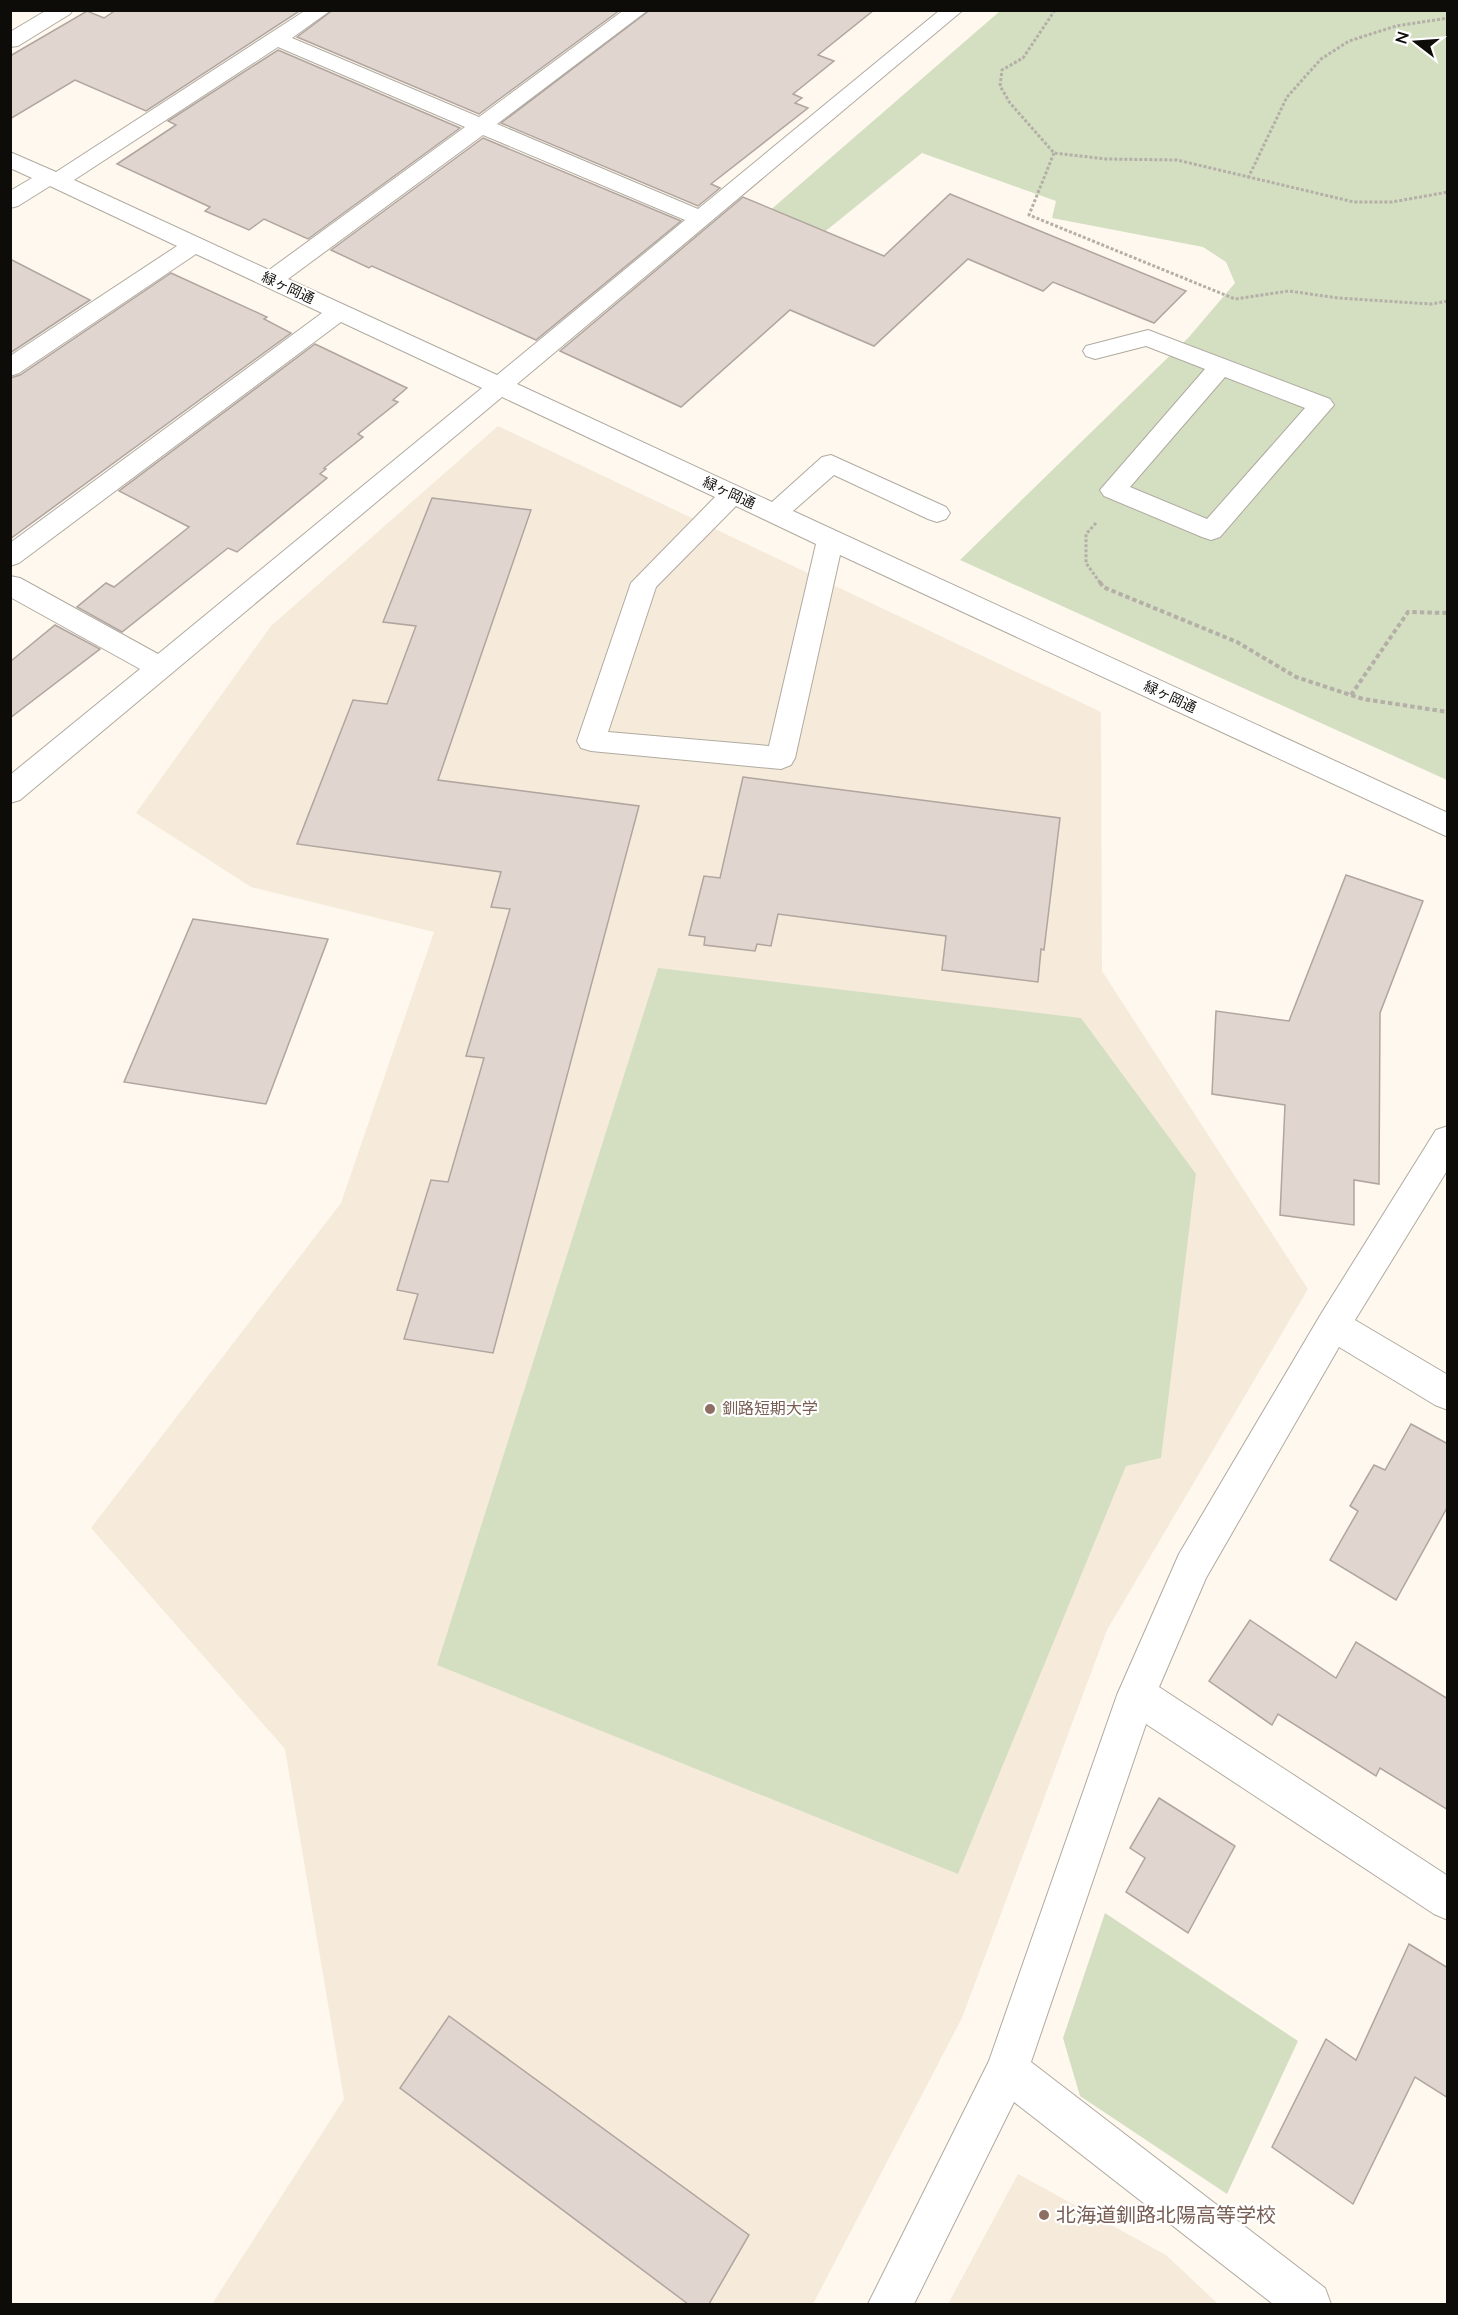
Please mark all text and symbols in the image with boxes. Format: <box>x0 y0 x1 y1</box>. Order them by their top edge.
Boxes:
north arrow <box>1386 12 1446 72</box>
text: N <box>1390 29 1415 47</box>
street label: 緑ヶ岡通 <box>259 268 317 308</box>
street label: 緑ヶ岡通 <box>700 473 758 513</box>
street label: 緑ヶ岡通 <box>1141 677 1199 717</box>
place label: 釧路短期大学 <box>722 1398 818 1420</box>
marker: 釧路短期大学 <box>703 1402 717 1416</box>
place label: 北海道釧路北陽高等学校 <box>1056 2202 1276 2229</box>
marker: 北海道釧路北陽高等学校 <box>1037 2208 1051 2222</box>

